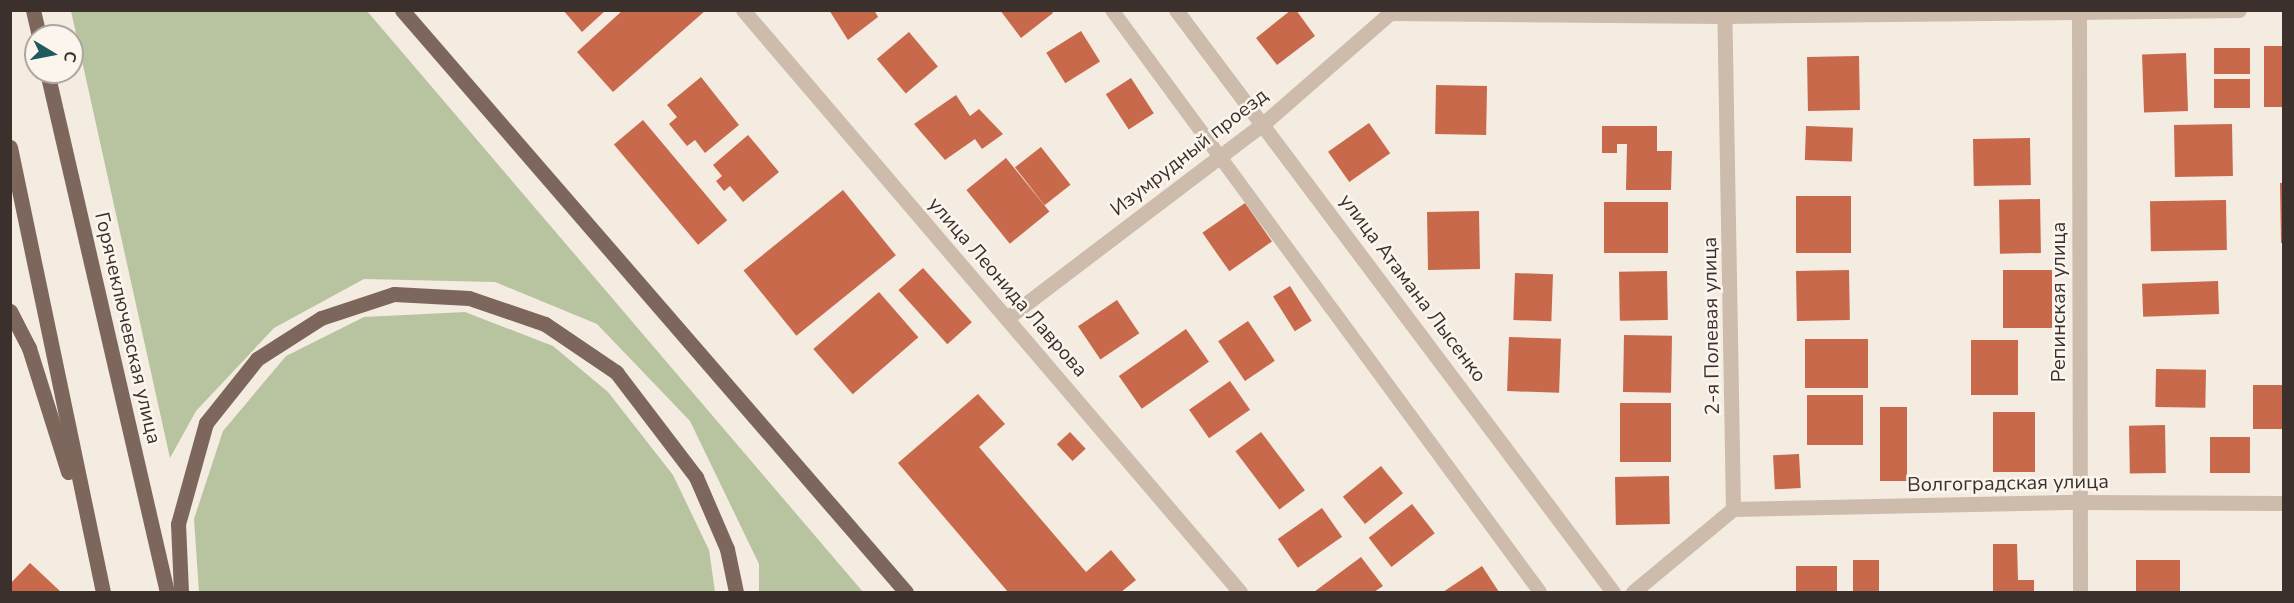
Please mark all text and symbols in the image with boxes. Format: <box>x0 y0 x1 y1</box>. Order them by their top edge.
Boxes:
north arrow <box>24 24 84 84</box>
text: С <box>58 50 82 64</box>
street label: Изумрудный проезд <box>1106 83 1272 221</box>
street label: улица Атамана Лысенко <box>1334 189 1492 387</box>
street label: улица Леонида Лаврова <box>923 192 1093 382</box>
street label: Горячеключевская улица <box>90 210 166 446</box>
street label: Репинская улица <box>2046 222 2070 382</box>
street label: 2-я Полевая улица <box>1697 237 1725 415</box>
street label: Волгоградская улица <box>1907 469 2109 497</box>

